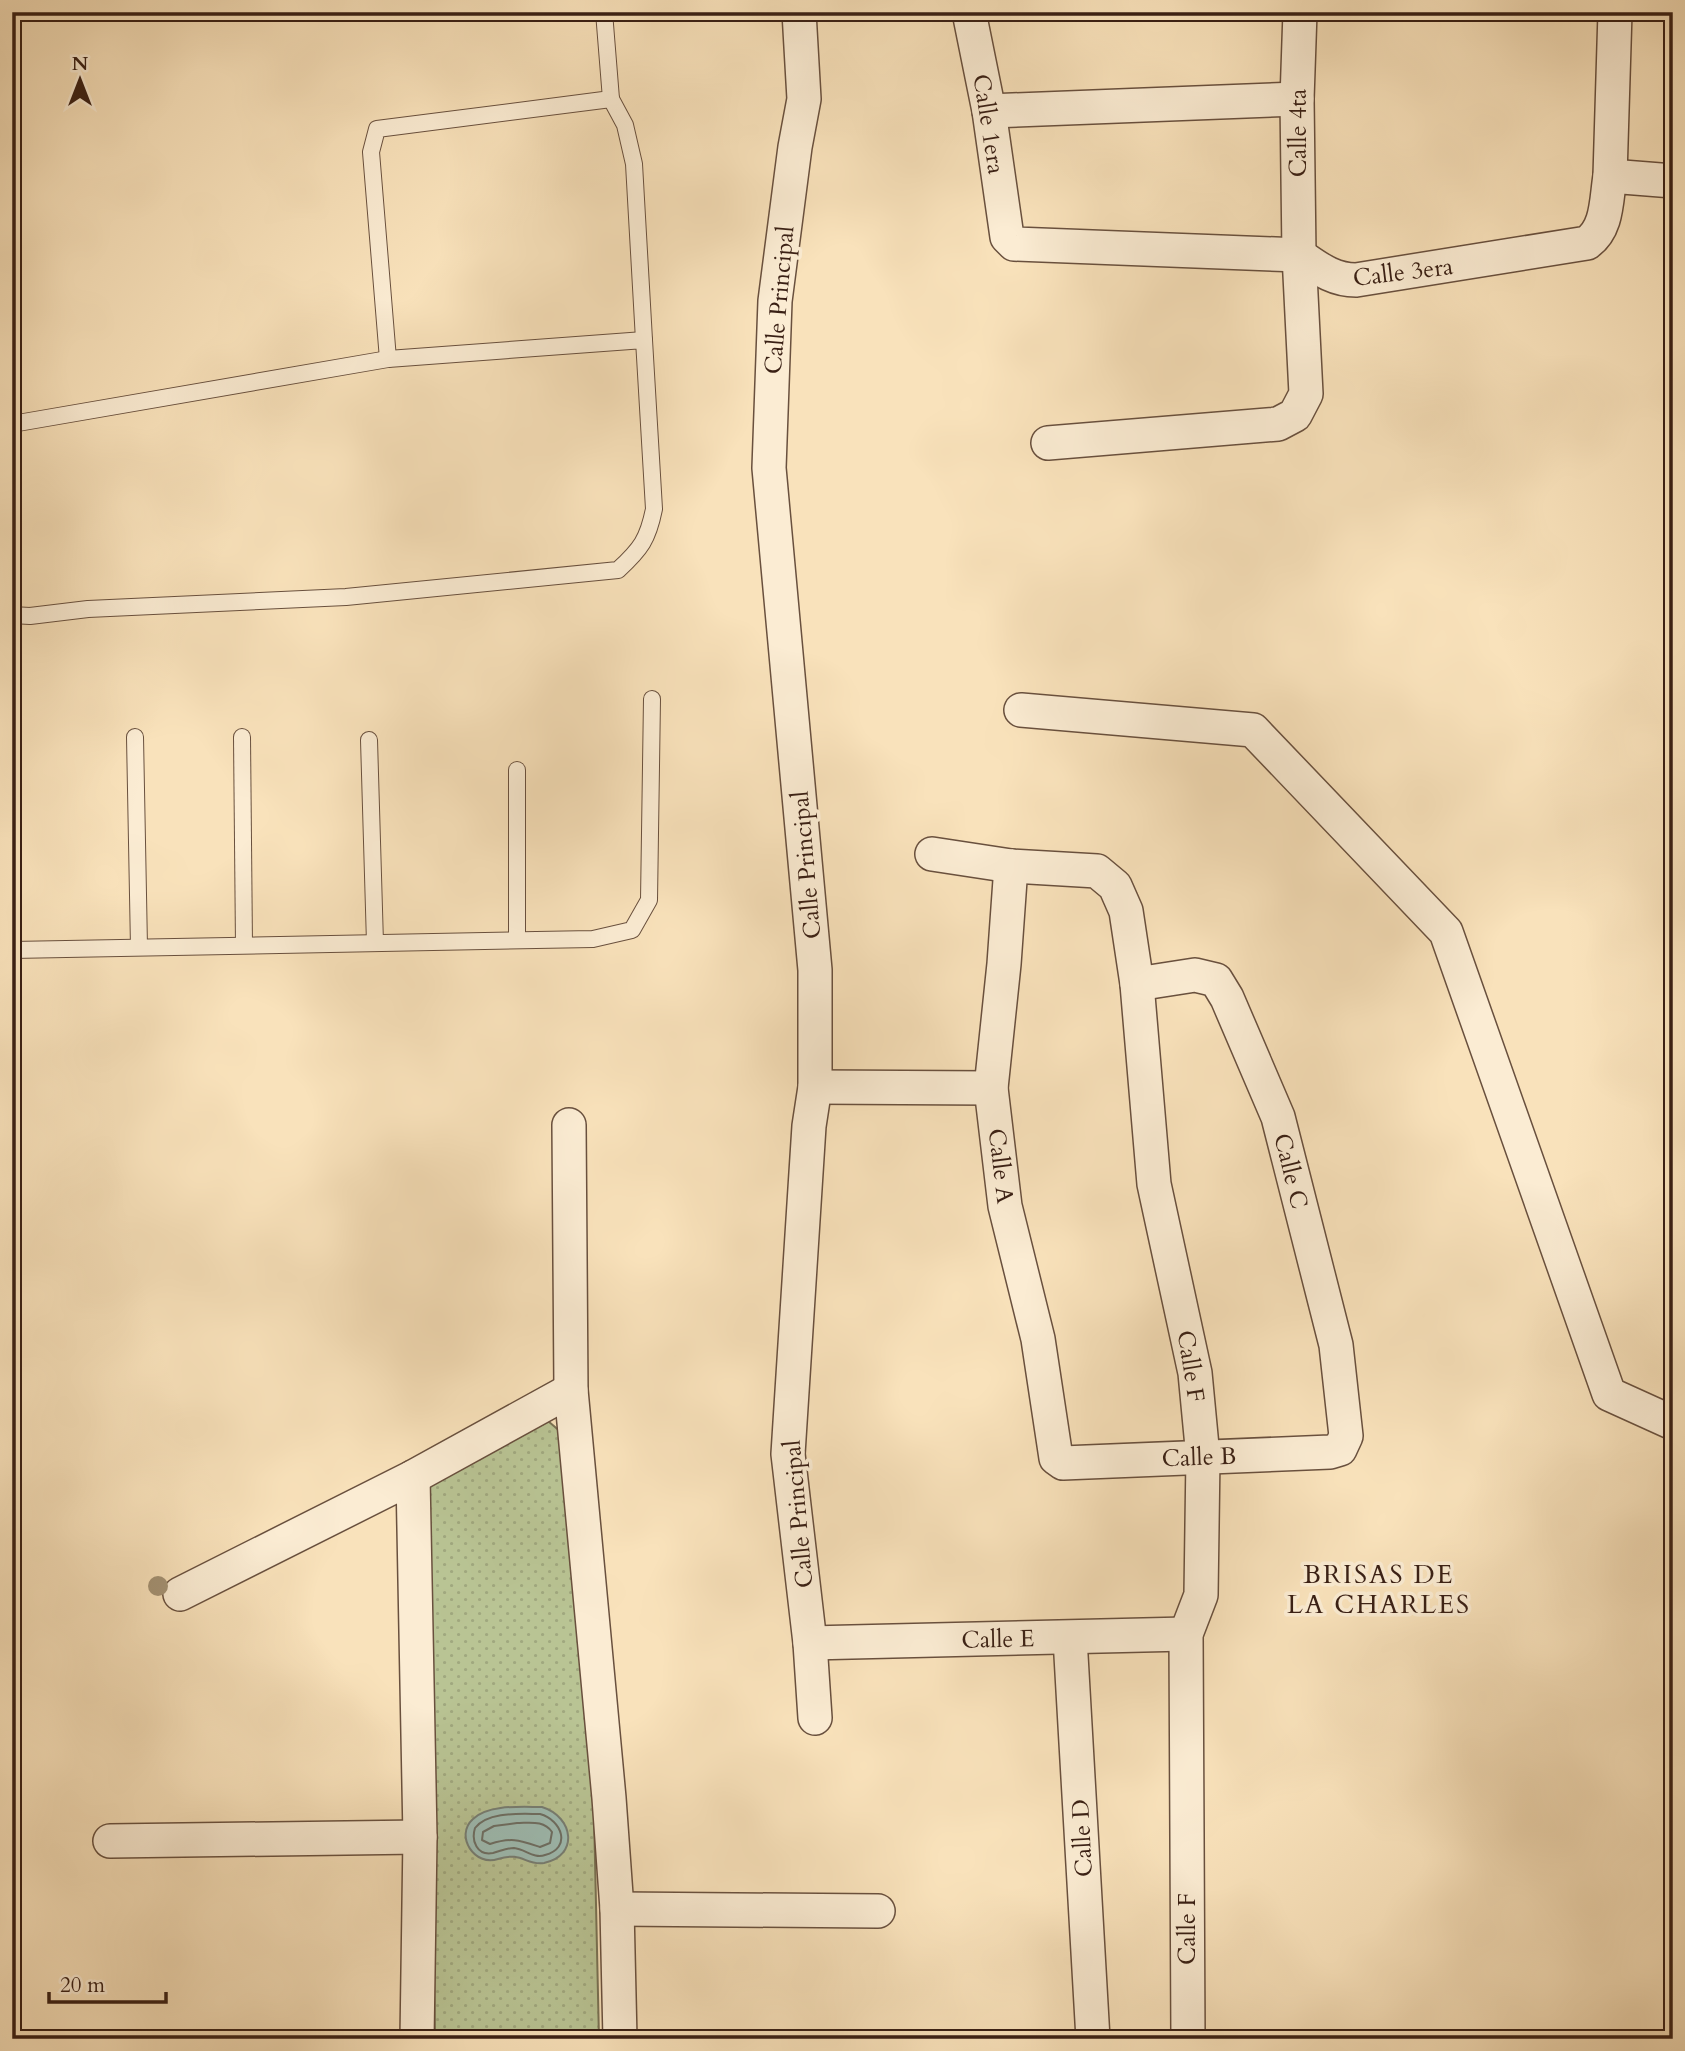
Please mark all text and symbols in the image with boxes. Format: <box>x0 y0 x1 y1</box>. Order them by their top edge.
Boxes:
north arrow <box>46 46 116 116</box>
text: N <box>72 51 89 77</box>
street label: Calle 1era <box>964 72 1013 177</box>
street label: Calle 4ta <box>1282 88 1315 177</box>
street label: Calle Principal <box>757 225 802 375</box>
street label: Calle 3era <box>1351 250 1456 295</box>
street label: Calle Principal <box>784 790 829 940</box>
street label: Calle A <box>980 1127 1022 1206</box>
street label: Calle C <box>1265 1130 1316 1212</box>
street label: Calle F <box>1169 1328 1212 1404</box>
street label: Calle Principal <box>776 1439 821 1589</box>
street label: Calle B <box>1161 1440 1237 1475</box>
district label: BRISAS DE LA CHARLES <box>1287 1557 1471 1622</box>
street label: Calle E <box>961 1622 1035 1657</box>
street label: Calle D <box>1064 1798 1101 1878</box>
street label: Calle F <box>1171 1893 1204 1965</box>
scale bar <box>49 1960 166 2004</box>
text: 20 m <box>60 1971 105 2000</box>

